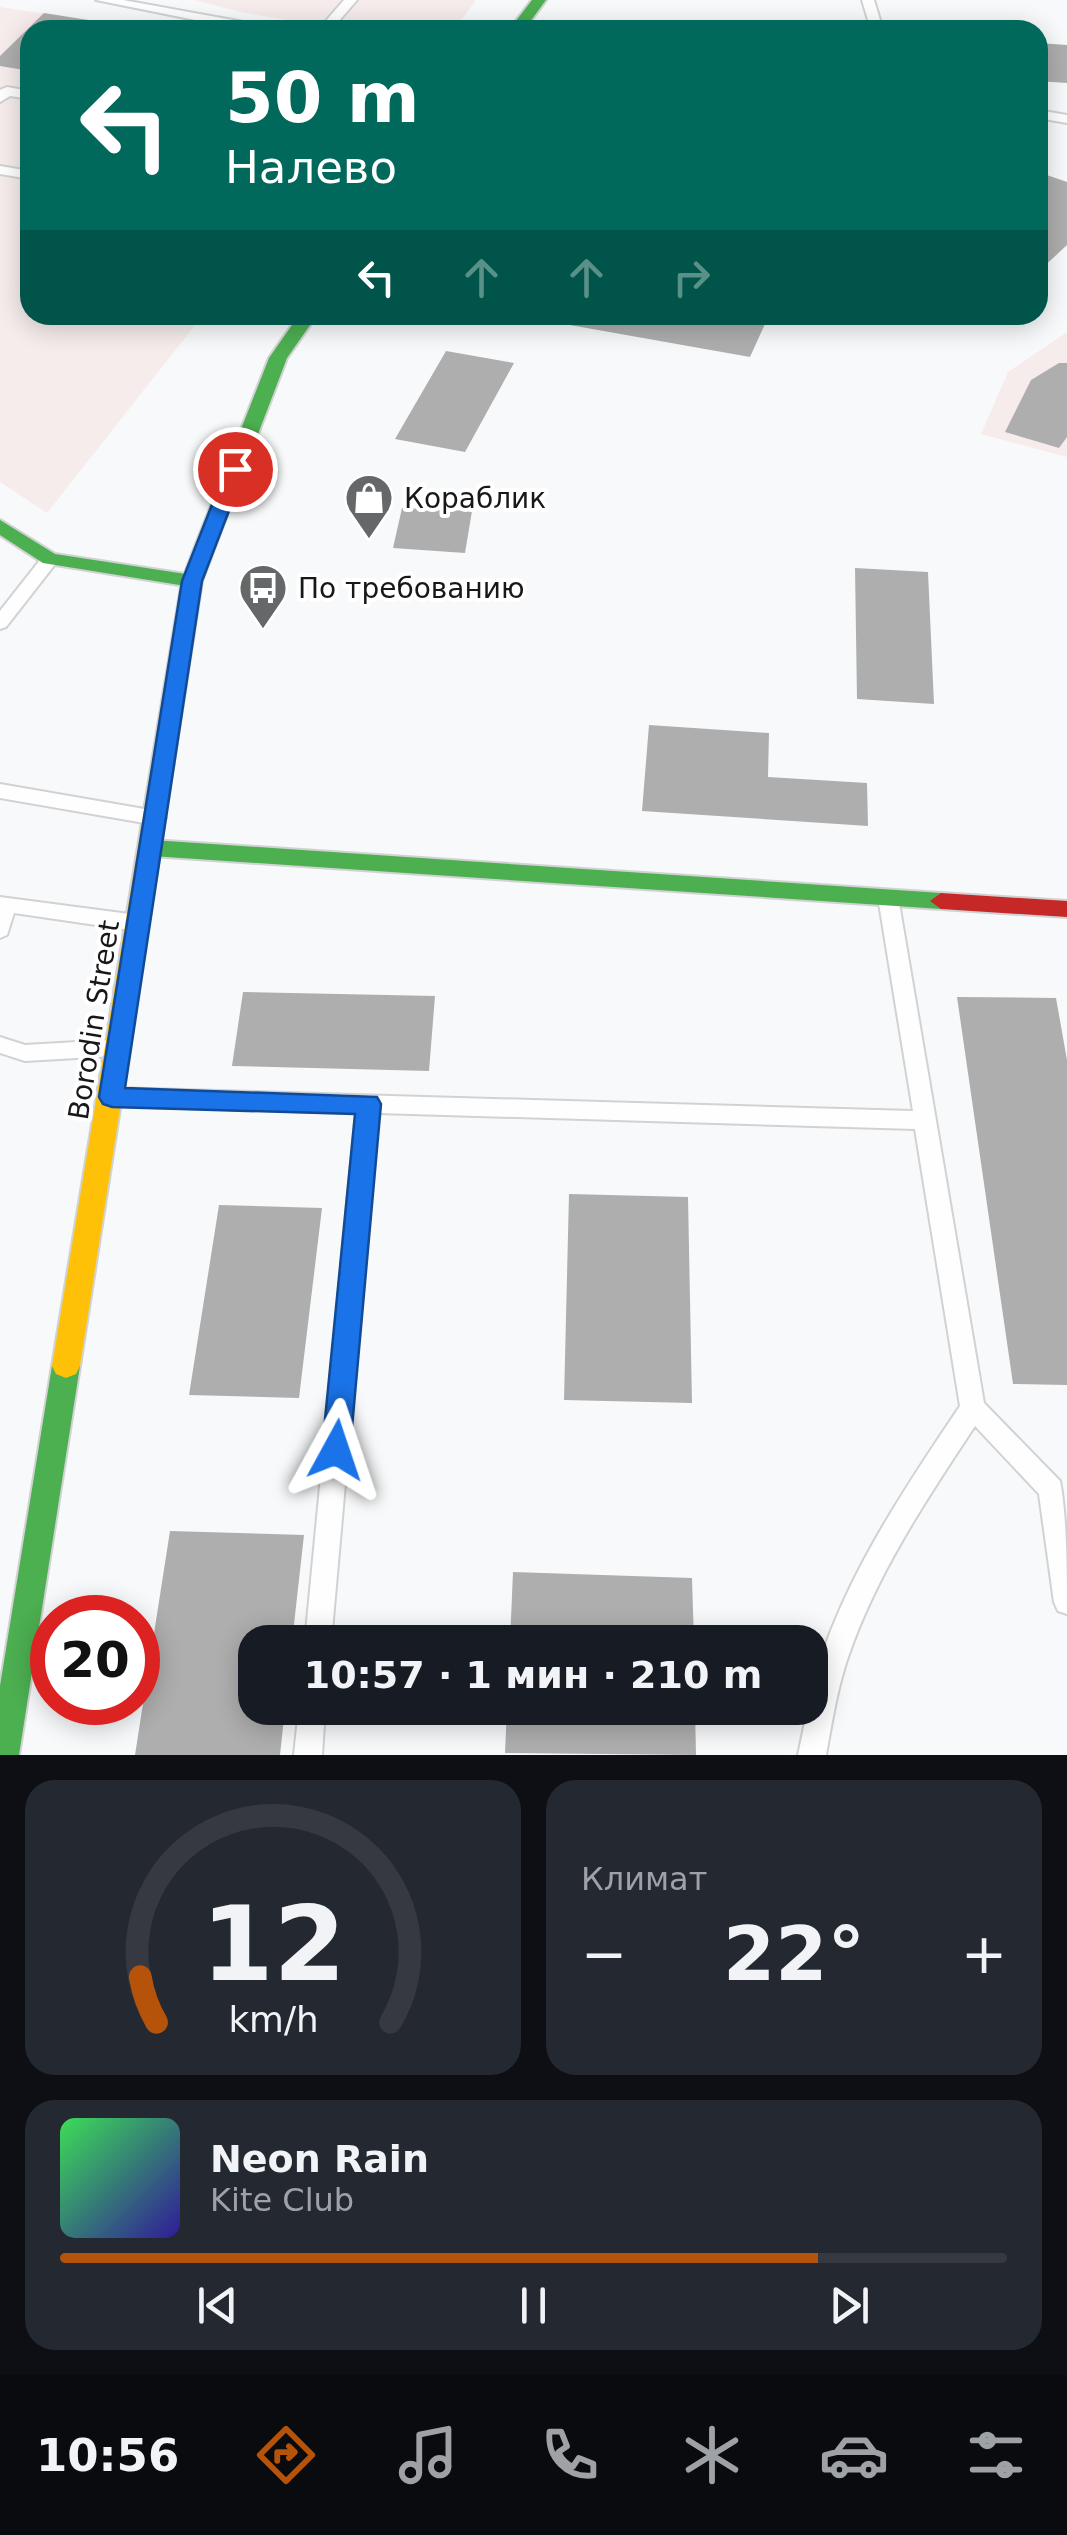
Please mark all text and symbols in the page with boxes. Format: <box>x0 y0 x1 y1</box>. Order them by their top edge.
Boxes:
text: 50 m <box>225 57 420 139</box>
icon: left <box>60 60 190 190</box>
text: Налево <box>225 141 397 194</box>
icon: left <box>349 250 404 305</box>
icon: ahead <box>454 250 509 305</box>
icon: ahead <box>559 250 614 305</box>
icon: right <box>664 250 719 305</box>
pin <box>193 427 278 512</box>
icon: arrive <box>208 442 263 497</box>
shop icon: Кораблик <box>343 472 395 540</box>
place label: Кораблик <box>404 482 546 515</box>
bus stop icon: По требованию <box>237 562 289 630</box>
place label: По требованию <box>298 572 525 605</box>
street label: Borodin Street <box>62 918 126 1122</box>
position arrow <box>284 1398 388 1502</box>
speed limit sign: 20 <box>30 1595 160 1725</box>
text: 10:57 · 1 мин · 210 m <box>304 1653 762 1697</box>
text: Климат <box>581 1860 707 1898</box>
text: 12 <box>201 1883 345 2005</box>
text: 22° <box>723 1910 865 1998</box>
text: − <box>581 1922 627 1986</box>
text: + <box>961 1922 1007 1986</box>
text: km/h <box>228 1999 318 2040</box>
text: Neon Rain <box>210 2137 429 2181</box>
text: Kite Club <box>210 2181 354 2219</box>
icon: previous <box>190 2278 245 2333</box>
icon: pause <box>506 2278 561 2333</box>
icon: next <box>822 2278 877 2333</box>
icon: directions <box>251 2420 321 2490</box>
icon: music <box>393 2420 463 2490</box>
icon: phone <box>535 2420 605 2490</box>
icon: climate <box>677 2420 747 2490</box>
icon: car <box>819 2420 889 2490</box>
icon: filters <box>961 2420 1031 2490</box>
text: 10:56 <box>36 2429 179 2482</box>

